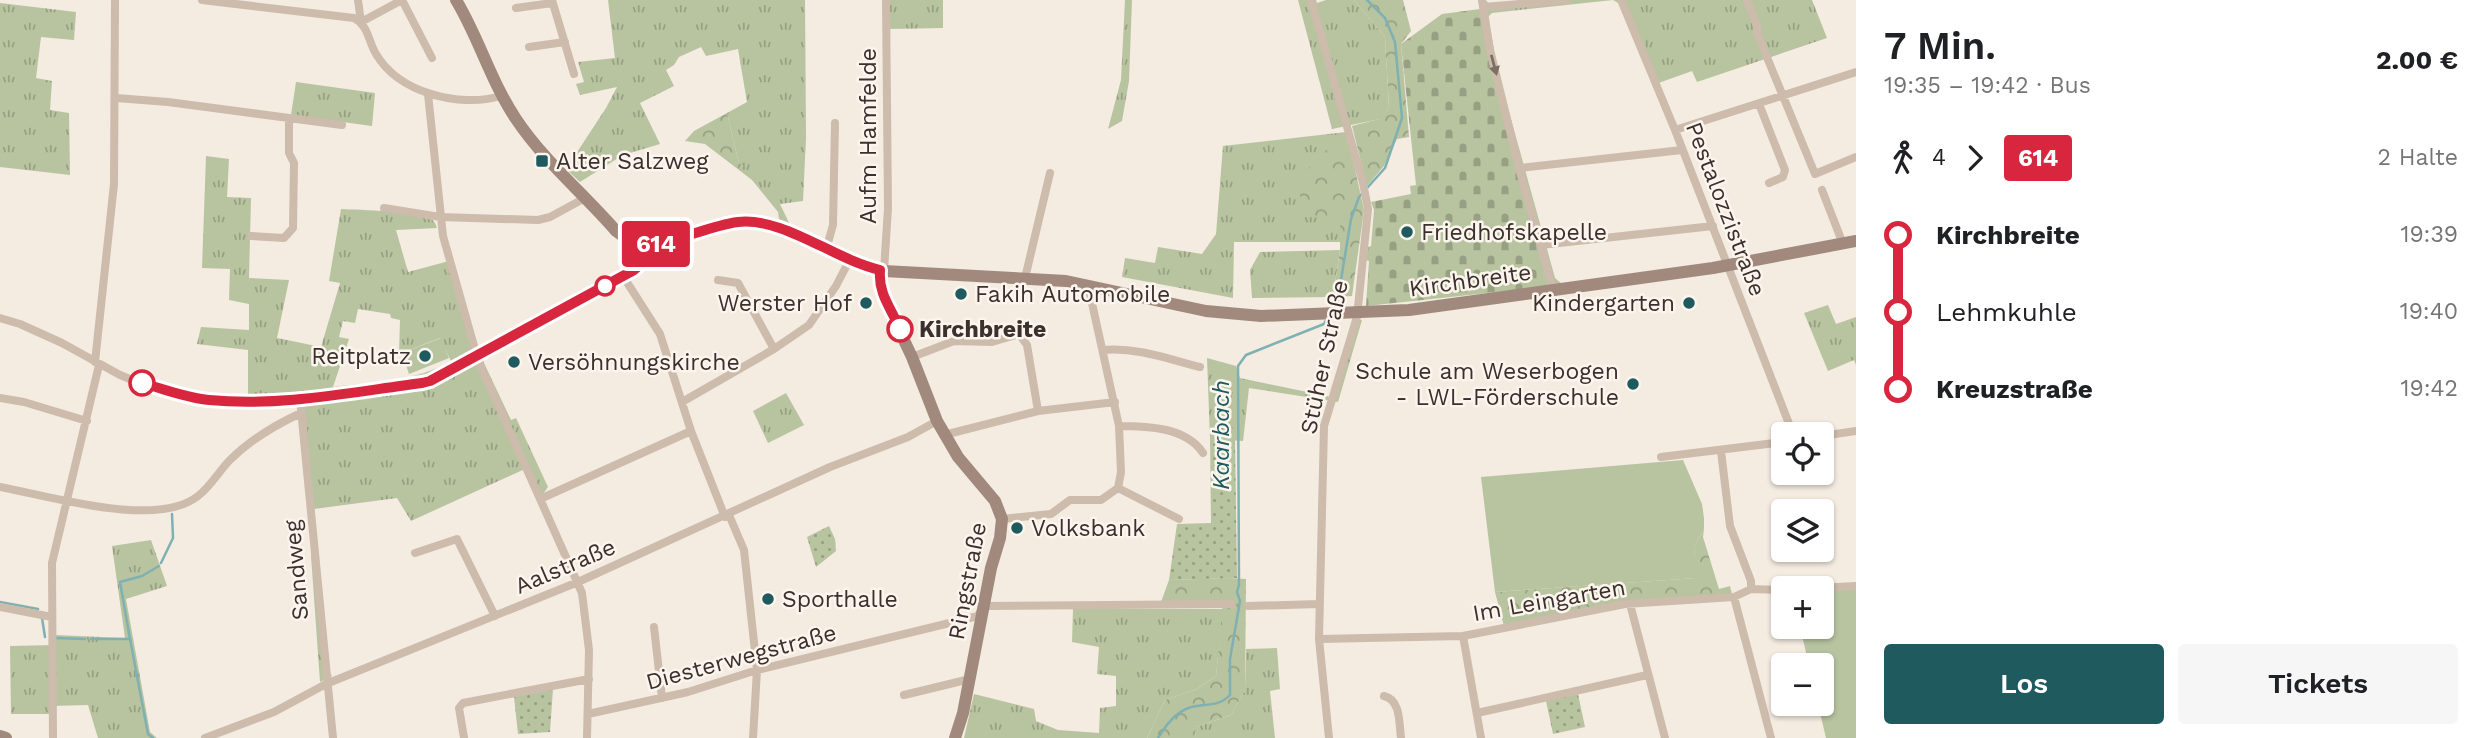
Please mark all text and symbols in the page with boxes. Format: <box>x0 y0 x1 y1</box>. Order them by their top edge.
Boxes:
text: 7 Min. <box>1884 24 1996 68</box>
text: 2.00 € <box>2376 45 2458 75</box>
street label: Aufm Hamfelde <box>855 48 882 224</box>
one-way arrow <box>1489 54 1500 76</box>
text: 19:35 – 19:42 · Bus <box>1884 72 2091 99</box>
street label: Pestalozzistraße <box>1680 118 1771 300</box>
icon: walk <box>1884 139 1922 177</box>
icon: forward <box>1956 139 1994 177</box>
text: 4 <box>1932 144 1946 171</box>
text: 614 <box>2018 144 2058 172</box>
text: 2 Halte <box>2378 144 2458 171</box>
place label: Alter Salzweg <box>556 148 709 175</box>
marker: Alter Salzweg <box>534 153 550 169</box>
place label: Friedhofskapelle <box>1421 219 1607 246</box>
text: Kirchbreite <box>1936 220 2080 250</box>
line badge: 614 <box>616 221 696 267</box>
text: 19:39 <box>2400 221 2458 248</box>
marker: Friedhofskapelle <box>1399 224 1415 240</box>
text: 614 <box>636 230 676 258</box>
street label: Kirchbreite <box>1407 259 1533 302</box>
unlabelled marker <box>595 276 615 296</box>
street label: Stüher Straße <box>1295 278 1354 437</box>
place label: Fakih Automobile <box>975 281 1170 308</box>
marker: Fakih Automobile <box>953 286 969 302</box>
place label: Werster Hof <box>717 290 852 317</box>
place label: Kindergarten <box>1532 290 1675 317</box>
marker: Werster Hof <box>858 295 874 311</box>
marker: Kindergarten <box>1681 295 1697 311</box>
text: Lehmkuhle <box>1936 297 2077 327</box>
text: 19:40 <box>2400 298 2458 325</box>
marker: Kirchbreite <box>887 316 913 342</box>
place label: Kirchbreite <box>919 316 1046 343</box>
place label: Reitplatz <box>311 343 411 370</box>
marker: Reitplatz <box>417 348 433 364</box>
place label: Versöhnungskirche <box>528 349 740 376</box>
marker: Versöhnungskirche <box>506 354 522 370</box>
place label: Schule am Weserbogen - LWL-Förderschule <box>1355 358 1619 411</box>
unlabelled marker <box>129 370 155 396</box>
text: Kreuzstraße <box>1936 374 2093 404</box>
text: 19:42 <box>2401 375 2458 402</box>
marker: Schule am Weserbogen - LWL-Förderschule <box>1625 376 1641 392</box>
water label: Kaarbach <box>1207 380 1235 490</box>
map controls <box>1771 422 1834 716</box>
button: locate <box>1771 422 1834 485</box>
button: layers <box>1771 499 1834 562</box>
place label: Volksbank <box>1031 515 1145 542</box>
street label: Sandweg <box>279 518 314 621</box>
street label: Ringstraße <box>943 520 992 642</box>
marker: Volksbank <box>1009 520 1025 536</box>
street label: Aalstraße <box>511 533 620 600</box>
street label: Im Leingarten <box>1471 574 1628 627</box>
button: + <box>1771 576 1834 639</box>
place label: Sporthalle <box>782 586 898 613</box>
marker: Sporthalle <box>760 591 776 607</box>
street label: Diesterwegstraße <box>643 619 839 696</box>
button: Los <box>1884 644 2164 724</box>
button: Tickets <box>2178 644 2458 724</box>
button: − <box>1771 653 1834 716</box>

